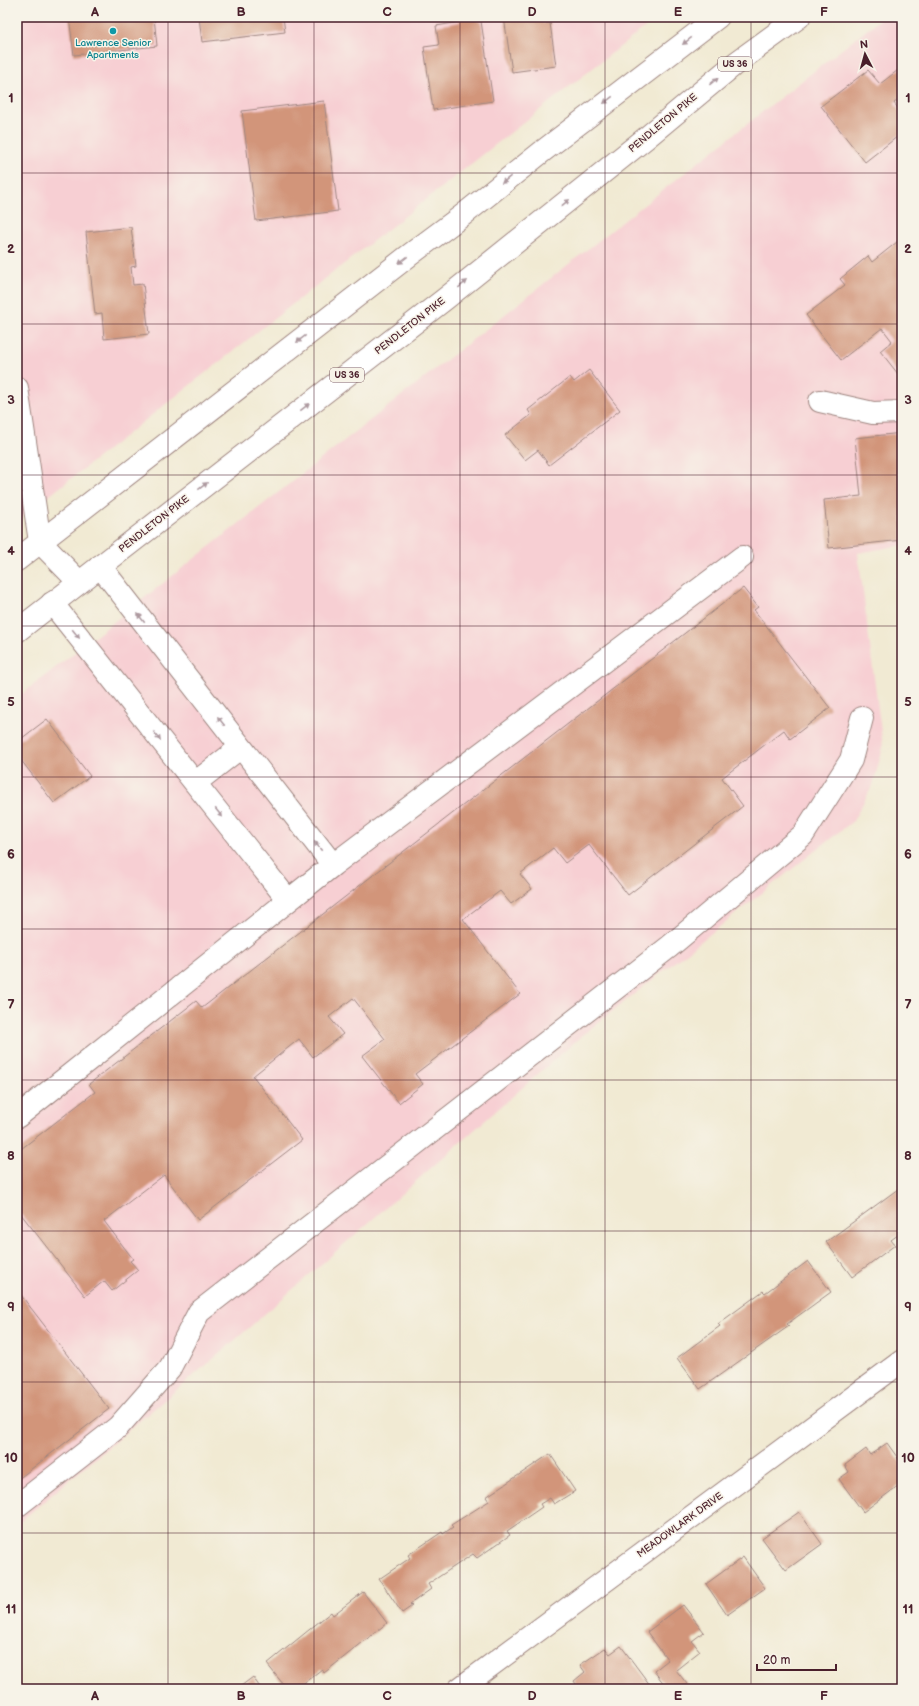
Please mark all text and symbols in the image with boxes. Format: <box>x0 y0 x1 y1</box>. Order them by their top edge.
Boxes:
text: A <box>90 4 99 20</box>
text: B <box>236 4 246 20</box>
text: C <box>382 4 392 20</box>
text: D <box>527 4 537 20</box>
text: E <box>674 4 683 20</box>
text: F <box>820 4 828 20</box>
marker: Lawrence Senior Apartments <box>108 26 118 36</box>
north arrow <box>845 34 885 74</box>
one-way arrow <box>682 36 693 45</box>
place label: Lawrence Senior Apartments <box>75 37 151 61</box>
text: N <box>859 38 869 51</box>
road number: US 36 <box>718 57 752 71</box>
one-way arrow <box>709 77 719 86</box>
text: 1 <box>8 90 14 106</box>
text: 1 <box>905 90 911 106</box>
street label: PENDLETON PIKE <box>626 91 700 155</box>
one-way arrow <box>603 96 614 104</box>
one-way arrow <box>501 176 512 185</box>
one-way arrow <box>559 198 570 207</box>
text: 2 <box>7 241 15 257</box>
text: 2 <box>904 241 912 257</box>
one-way arrow <box>398 255 409 264</box>
one-way arrow <box>458 280 469 288</box>
street label: PENDLETON PIKE <box>373 295 448 357</box>
one-way arrow <box>295 335 306 344</box>
road number: US 36 <box>330 368 364 382</box>
text: 3 <box>7 392 15 408</box>
text: 3 <box>904 392 912 408</box>
one-way arrow <box>300 402 311 411</box>
one-way arrow <box>197 482 208 491</box>
street label: PENDLETON PIKE <box>117 493 192 555</box>
text: 4 <box>7 543 15 559</box>
text: 4 <box>904 543 912 559</box>
one-way arrow <box>137 613 145 624</box>
one-way arrow <box>72 628 81 639</box>
text: 5 <box>7 694 15 710</box>
text: 5 <box>904 694 912 710</box>
one-way arrow <box>216 716 225 727</box>
one-way arrow <box>153 730 162 741</box>
one-way arrow <box>215 808 223 819</box>
one-way arrow <box>313 840 322 851</box>
text: 6 <box>7 846 15 862</box>
text: 6 <box>904 846 912 862</box>
text: 7 <box>7 997 15 1013</box>
text: 7 <box>904 997 912 1013</box>
text: 8 <box>7 1148 15 1164</box>
text: 8 <box>904 1148 912 1164</box>
text: 9 <box>7 1299 15 1315</box>
text: 9 <box>904 1299 912 1315</box>
text: 10 <box>4 1450 18 1466</box>
text: 10 <box>901 1450 915 1466</box>
street label: MEADOWLARK DRIVE <box>635 1490 726 1560</box>
text: 11 <box>6 1601 16 1617</box>
text: 11 <box>903 1601 913 1617</box>
scale bar <box>757 1646 836 1672</box>
text: 20 m <box>763 1653 790 1668</box>
text: A <box>90 1688 99 1704</box>
text: B <box>236 1688 246 1704</box>
text: C <box>382 1688 392 1704</box>
text: D <box>527 1688 537 1704</box>
text: E <box>674 1688 683 1704</box>
text: F <box>820 1688 828 1704</box>

